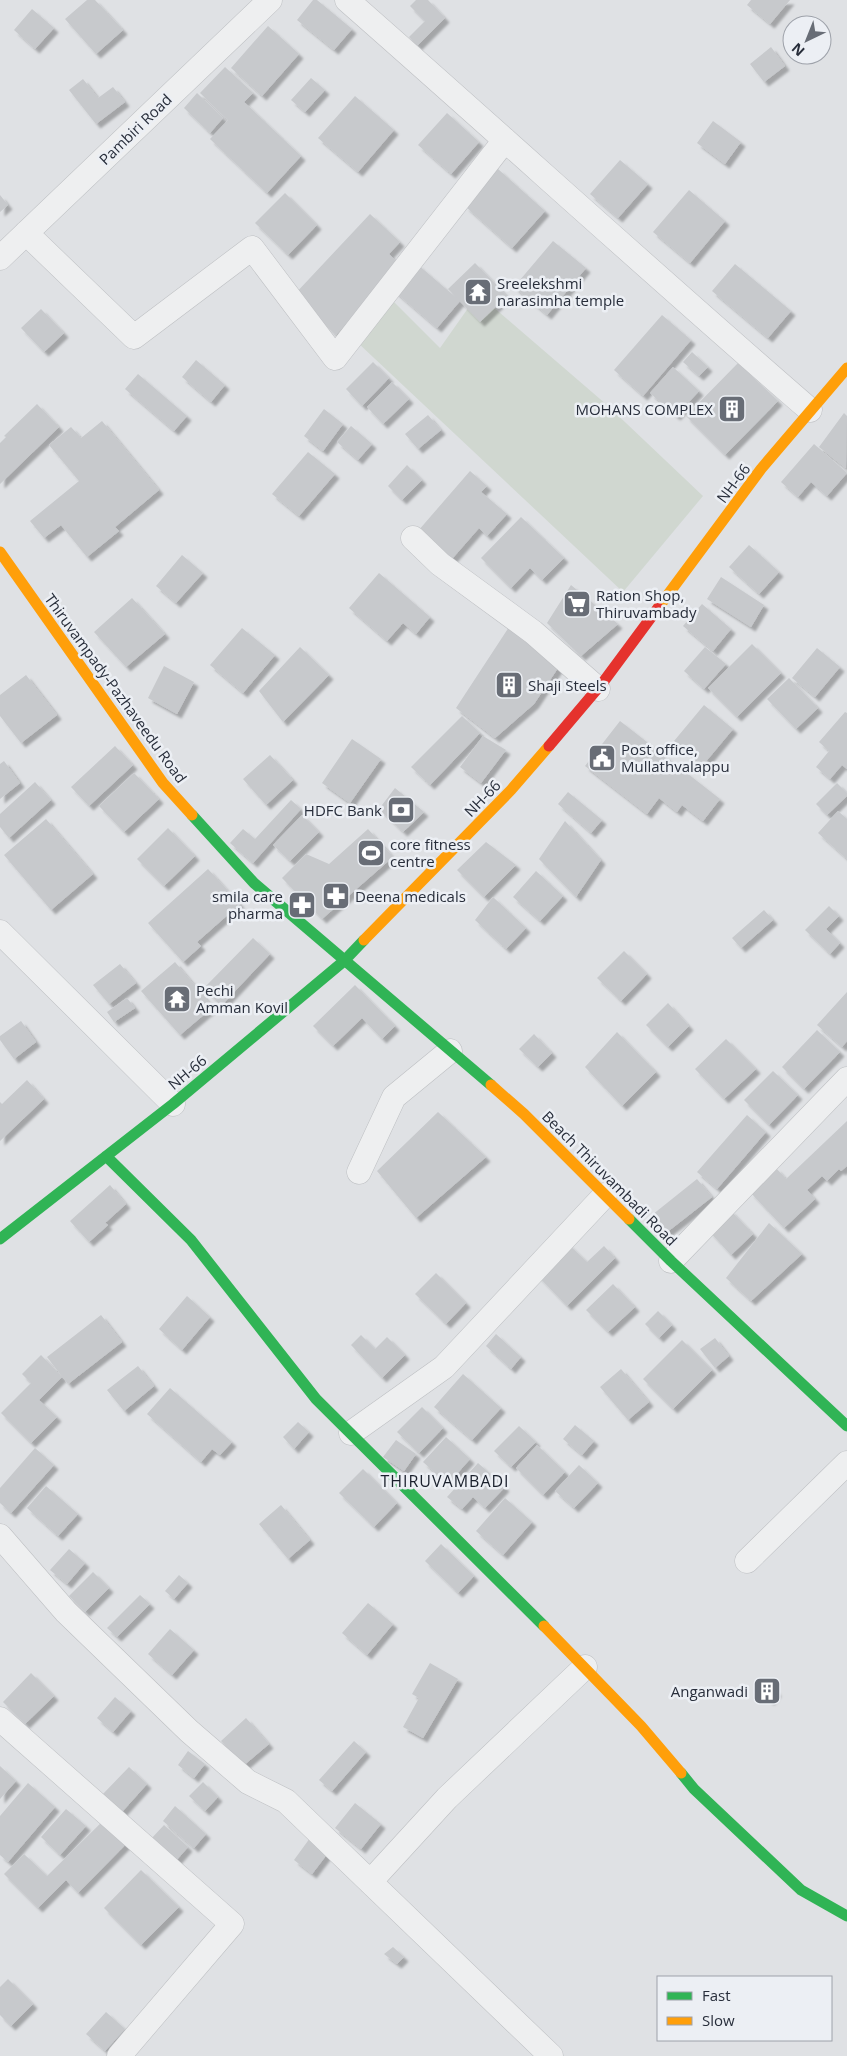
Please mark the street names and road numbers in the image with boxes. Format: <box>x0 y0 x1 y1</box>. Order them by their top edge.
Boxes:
street label: Pambiri Road <box>94 89 176 169</box>
street label: NH-66 <box>712 459 754 507</box>
street label: Thiruvampady-Pazhaveedu Road <box>40 589 192 787</box>
street label: NH-66 <box>459 775 505 821</box>
street label: NH-66 <box>164 1050 210 1094</box>
street label: Beach Thiruvambadi Road <box>538 1106 682 1250</box>

